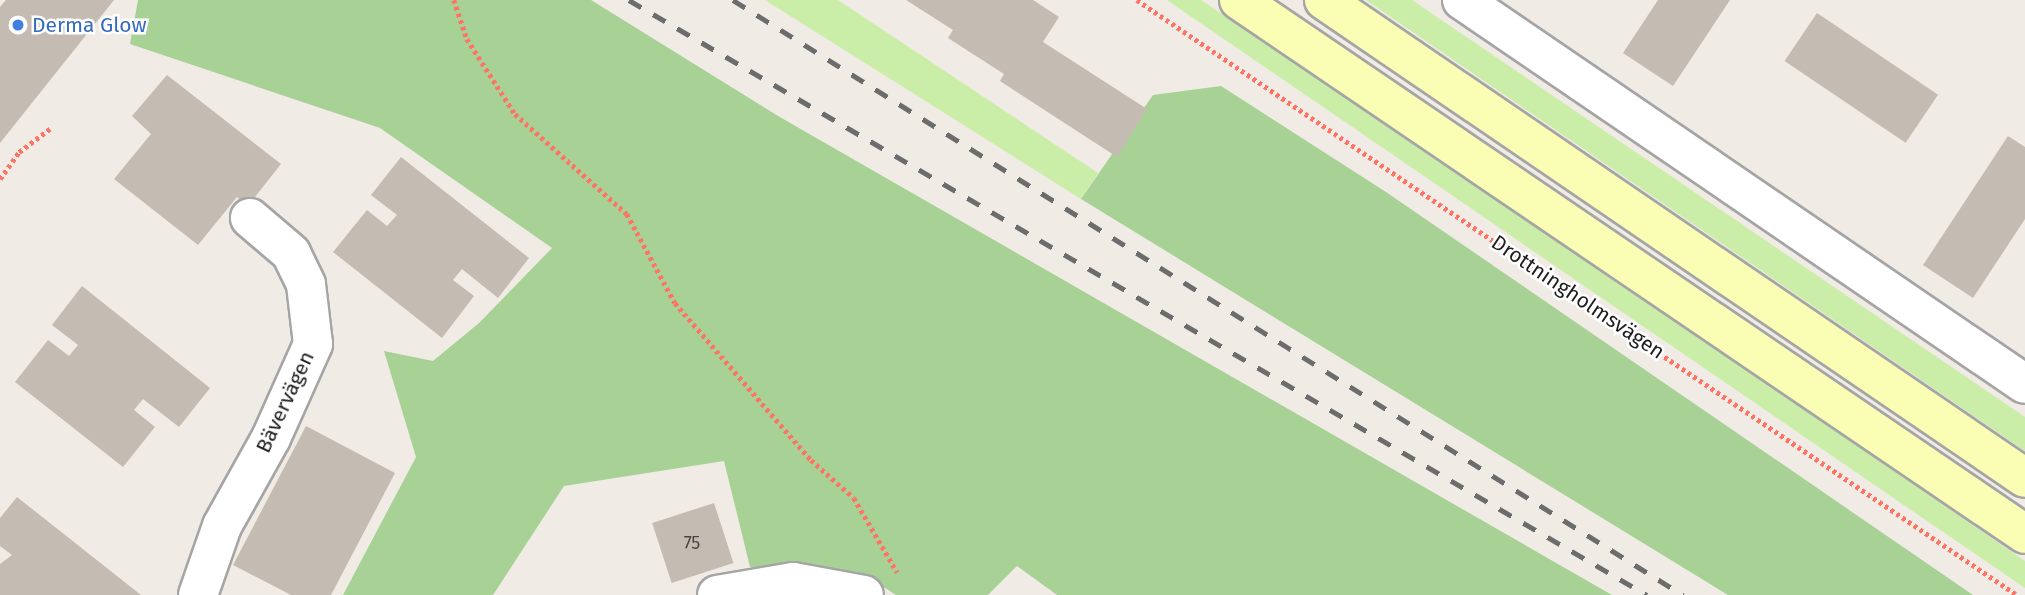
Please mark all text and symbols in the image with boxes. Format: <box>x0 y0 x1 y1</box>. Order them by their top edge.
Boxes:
place label: Derma Glow <box>32 12 147 38</box>
marker: Derma Glow <box>10 17 26 33</box>
street label: Drottningholmsvägen <box>1487 230 1669 364</box>
street label: Bävervägen <box>251 347 319 457</box>
house number: 75 <box>684 532 700 554</box>

